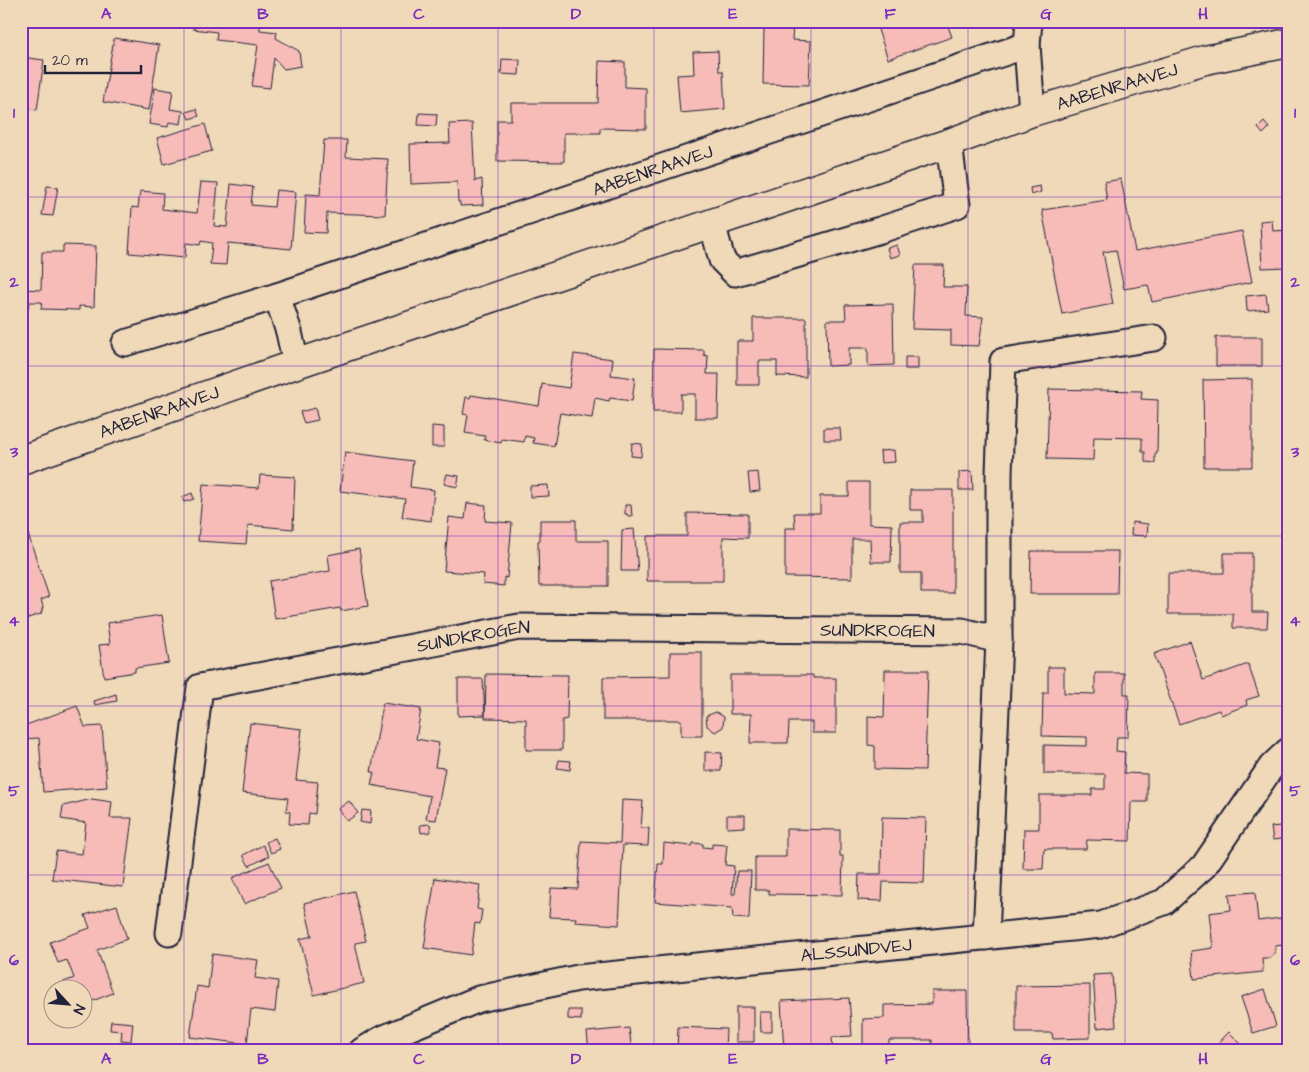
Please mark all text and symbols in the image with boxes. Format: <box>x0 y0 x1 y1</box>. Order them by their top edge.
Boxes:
text: A <box>101 3 112 25</box>
text: B <box>257 3 269 25</box>
text: C <box>413 3 425 25</box>
text: D <box>571 3 582 25</box>
text: E <box>728 3 738 25</box>
text: F <box>884 3 896 25</box>
text: G <box>1040 3 1052 25</box>
text: H <box>1198 3 1208 25</box>
scale bar <box>45 42 141 74</box>
text: 20 m <box>52 50 88 71</box>
street label: AABENRAAVEJ <box>1053 56 1181 116</box>
text: 1 <box>13 102 16 124</box>
text: 1 <box>1294 102 1297 124</box>
street label: AABENRAAVEJ <box>589 138 716 202</box>
text: 2 <box>8 271 19 293</box>
text: 2 <box>1289 271 1300 293</box>
street label: AABENRAAVEJ <box>96 379 223 444</box>
text: 3 <box>9 441 19 463</box>
text: 3 <box>1290 441 1300 463</box>
text: 4 <box>9 610 20 632</box>
text: 4 <box>1290 610 1301 632</box>
street label: SUNDKROGEN <box>414 614 530 659</box>
street label: SUNDKROGEN <box>820 617 935 643</box>
text: 5 <box>8 780 20 802</box>
text: 5 <box>1289 780 1301 802</box>
street label: ALSSUNDVEJ <box>799 932 913 968</box>
text: 6 <box>9 949 19 971</box>
text: 6 <box>1290 949 1300 971</box>
north arrow <box>42 980 92 1030</box>
text: N <box>68 1001 90 1018</box>
text: A <box>101 1048 112 1070</box>
text: B <box>257 1048 269 1070</box>
text: C <box>413 1048 425 1070</box>
text: D <box>571 1048 582 1070</box>
text: E <box>728 1048 738 1070</box>
text: F <box>884 1048 896 1070</box>
text: G <box>1040 1048 1052 1070</box>
text: H <box>1198 1048 1208 1070</box>

